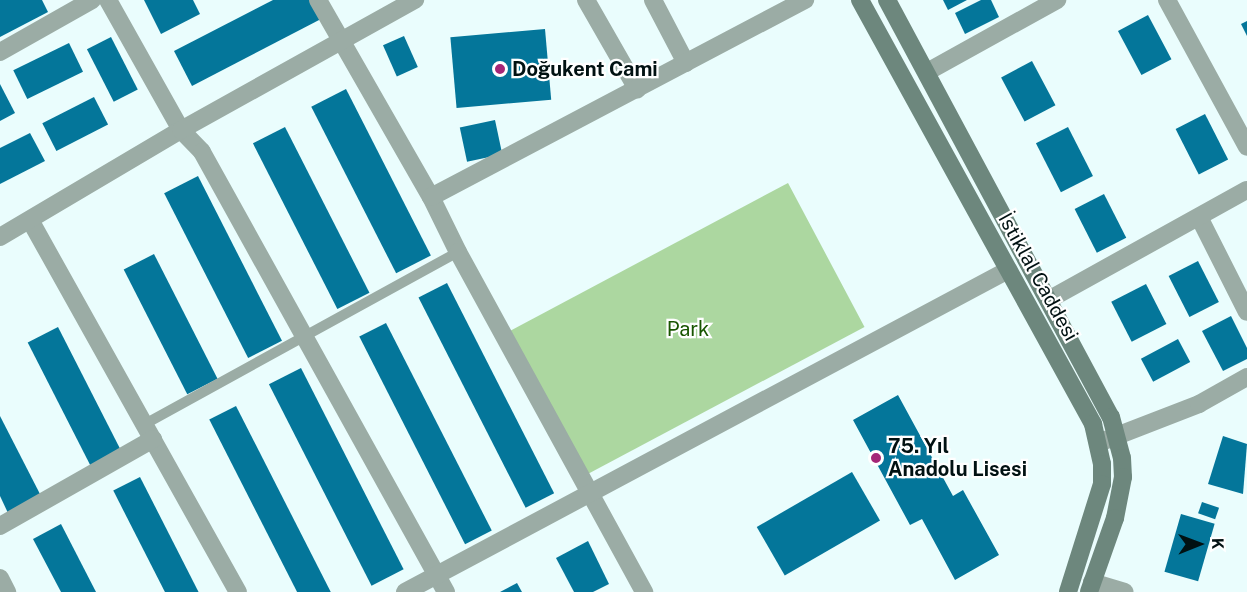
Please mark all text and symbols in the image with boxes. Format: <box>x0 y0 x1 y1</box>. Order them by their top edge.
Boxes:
place label: Doğukent Cami <box>512 57 658 81</box>
marker: Doğukent Cami <box>493 62 507 76</box>
street label: İstiklal Caddesi <box>993 209 1083 345</box>
park label: Park <box>667 317 709 341</box>
place label: 75. Yıl Anadolu Lisesi <box>888 434 1027 481</box>
marker: 75. Yıl Anadolu Lisesi <box>869 451 883 465</box>
north arrow <box>1169 514 1229 574</box>
text: K <box>1208 538 1227 550</box>

